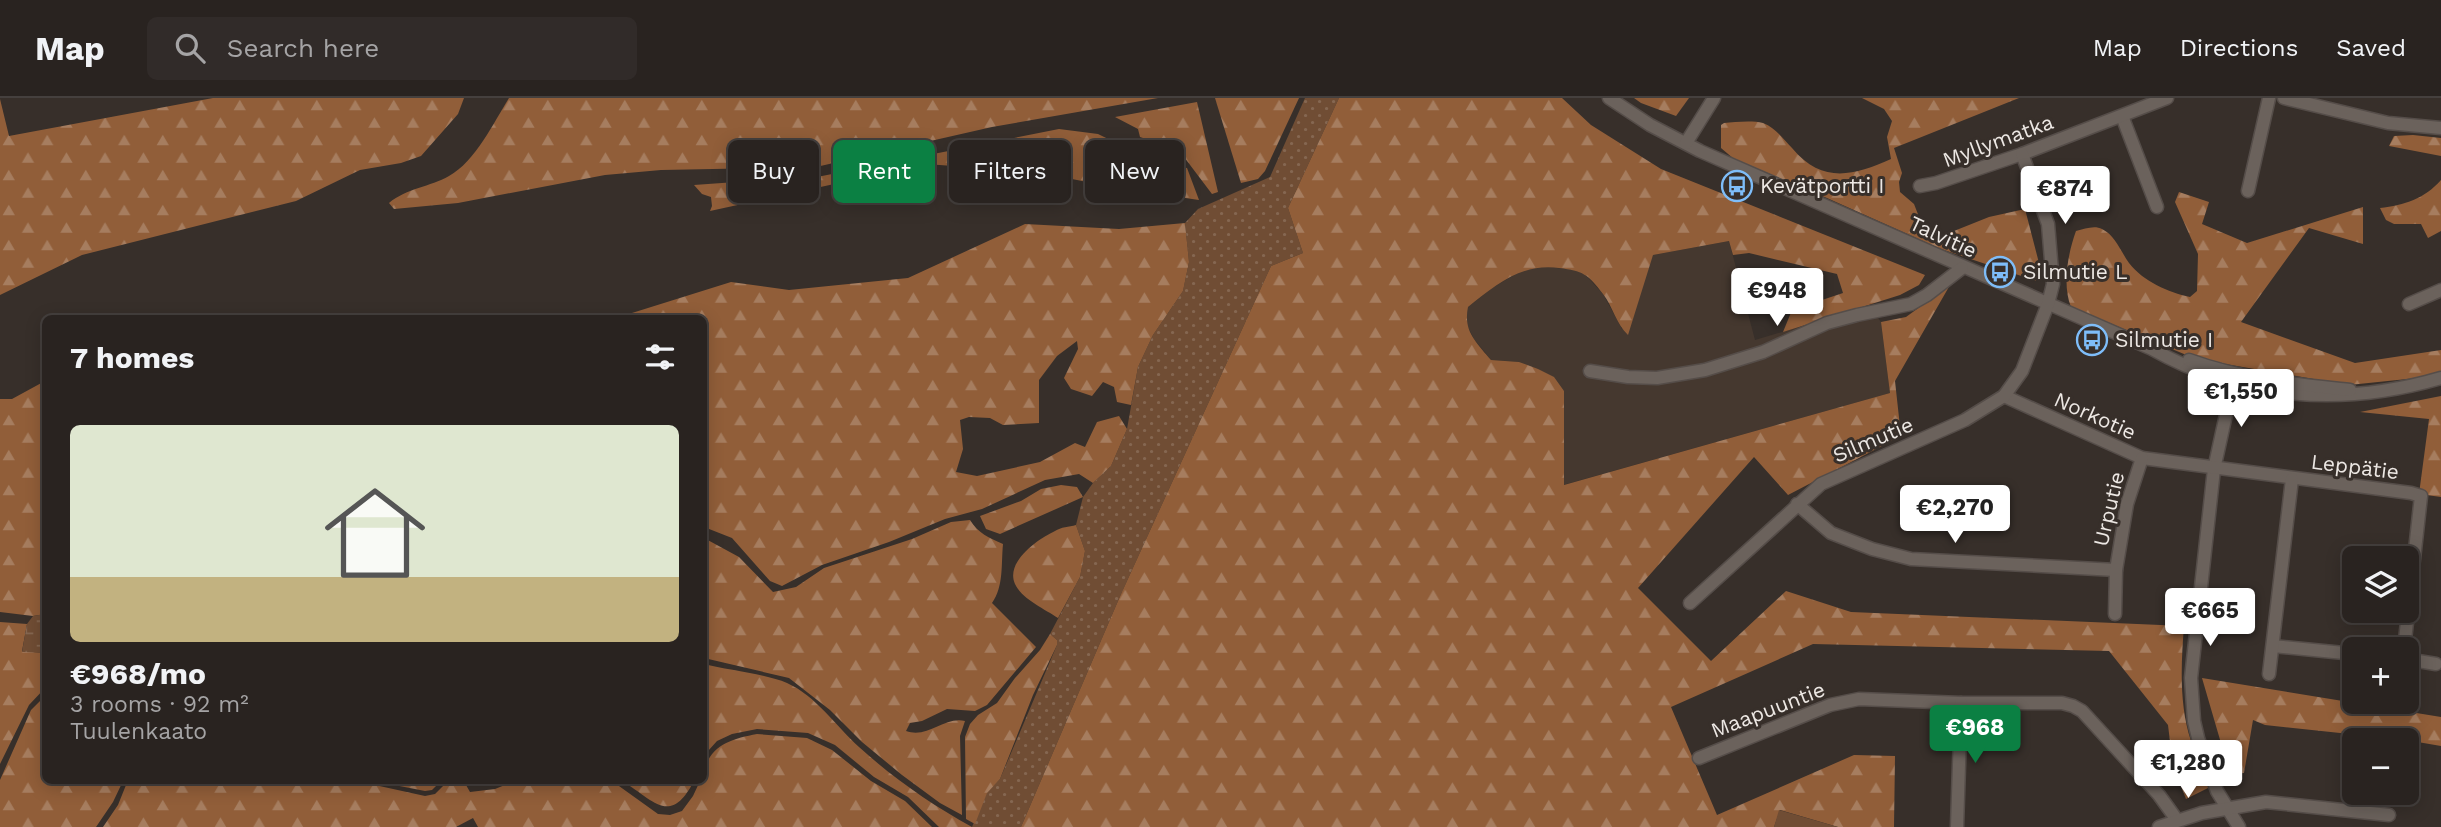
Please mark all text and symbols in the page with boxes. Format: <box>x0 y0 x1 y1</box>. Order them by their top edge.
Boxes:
search box <box>147 17 637 80</box>
text: Map <box>35 29 105 68</box>
icon: search <box>171 29 209 67</box>
text: Search here <box>227 33 379 63</box>
text: Map <box>2093 34 2142 62</box>
text: Directions <box>2180 34 2298 62</box>
text: Saved <box>2336 34 2406 62</box>
street label: Myllymatka <box>1939 109 2057 172</box>
chip: Buy <box>728 140 819 203</box>
chip: Rent <box>833 140 935 203</box>
chip: Filters <box>949 140 1071 203</box>
chip: New <box>1085 140 1184 203</box>
pin: €874 <box>2024 166 2106 226</box>
bus stop icon: Kevätportti I <box>1720 169 1754 203</box>
place label: Kevätportti I <box>1760 173 1885 198</box>
text: €874 <box>2037 175 2093 202</box>
street label: Talvitie <box>1906 210 1981 263</box>
bus stop icon: Silmutie L <box>1983 255 2017 289</box>
place label: Silmutie L <box>2023 259 2128 284</box>
pin: €948 <box>1736 268 1818 328</box>
text: €948 <box>1747 277 1807 304</box>
bus stop icon: Silmutie I <box>2075 323 2109 357</box>
place label: Silmutie I <box>2115 327 2213 352</box>
icon: filters <box>641 338 679 376</box>
text: 7 homes <box>70 340 194 375</box>
pin: €1,550 <box>2184 370 2298 429</box>
text: €1,550 <box>2204 378 2278 405</box>
street label: Norkotie <box>2050 386 2140 445</box>
street label: Silmutie <box>1829 411 1917 468</box>
street label: Leppätie <box>2310 449 2401 484</box>
street label: Urputie <box>2088 469 2129 549</box>
icon: home <box>312 470 438 596</box>
pin: €2,270 <box>1898 486 2012 545</box>
text: €2,270 <box>1916 494 1994 521</box>
map controls <box>2342 546 2419 805</box>
button: layers <box>2342 546 2419 623</box>
pin: €665 <box>2169 588 2251 648</box>
text: €665 <box>2181 597 2239 624</box>
button: + <box>2342 637 2419 714</box>
text: €968/mo <box>70 656 206 691</box>
street label: Maapuuntie <box>1707 676 1828 743</box>
text: 3 rooms · 92 m² <box>70 691 249 718</box>
pin: €968 <box>1934 706 2016 765</box>
text: €968 <box>1946 714 2004 741</box>
text: Tuulenkaato <box>70 718 207 745</box>
button: − <box>2342 728 2419 805</box>
pin: €1,280 <box>2131 740 2245 800</box>
text: €1,280 <box>2150 749 2226 776</box>

